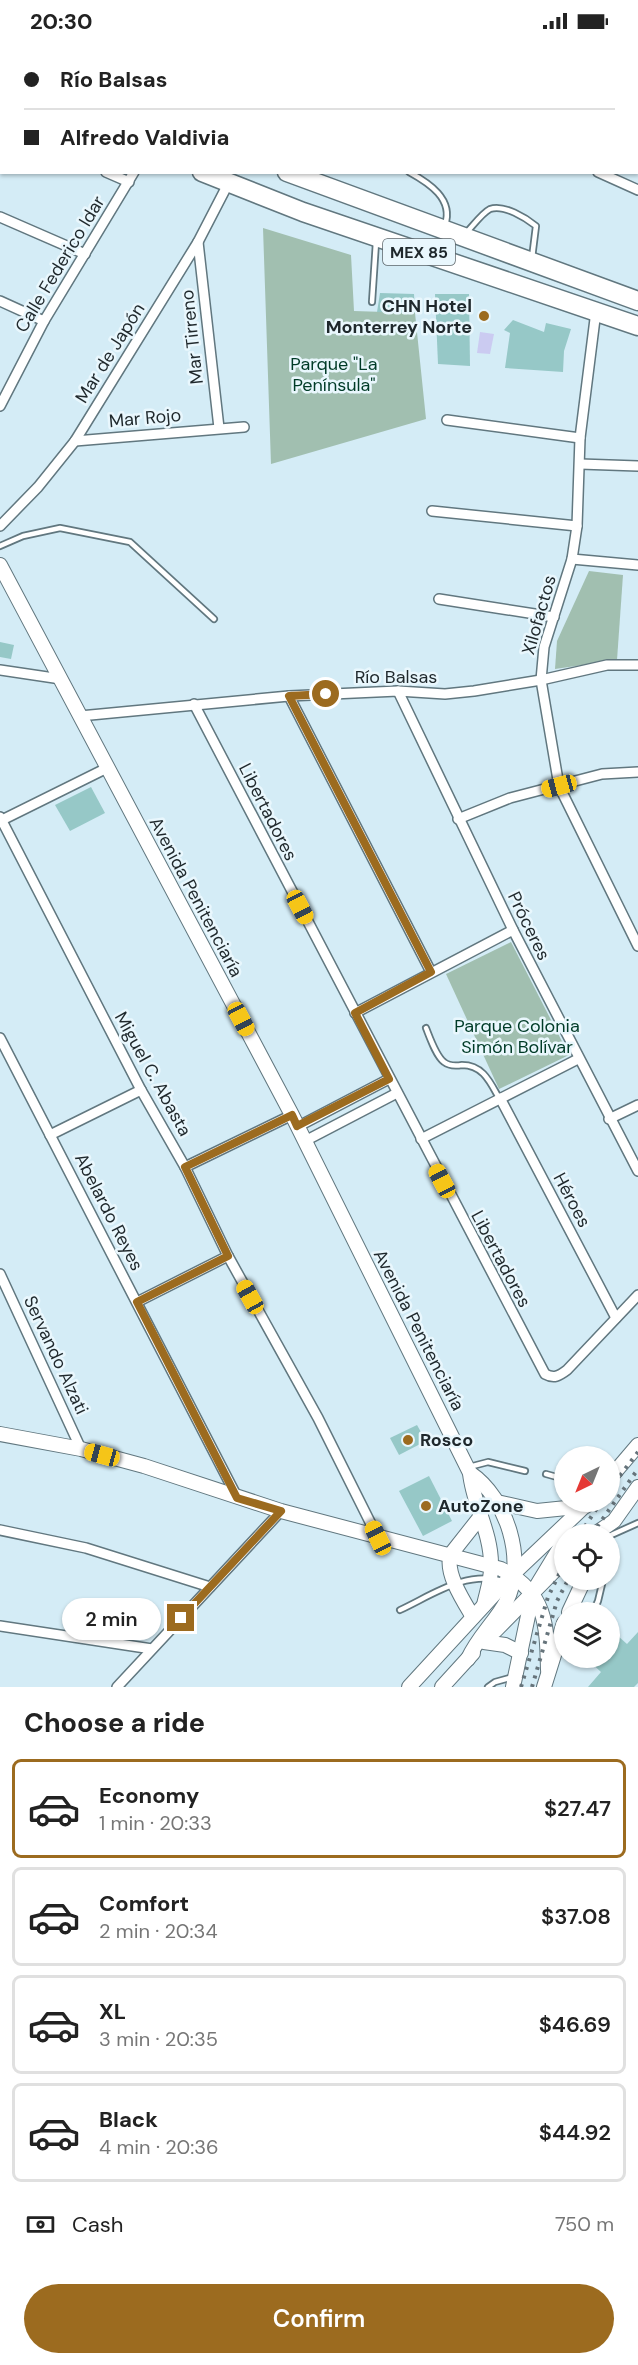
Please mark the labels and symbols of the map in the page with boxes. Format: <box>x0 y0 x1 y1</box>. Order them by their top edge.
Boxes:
street label: Calle Federico Idar <box>10 191 110 337</box>
road number: MEX 85 <box>383 239 455 265</box>
street label: Mar Tirreno <box>175 288 209 386</box>
place label: CHN Hotel Monterrey Norte <box>326 294 472 339</box>
street label: Mar de Japón <box>70 298 150 408</box>
marker: CHN Hotel Monterrey Norte <box>477 309 491 323</box>
park label: Parque "La Península" <box>290 352 378 397</box>
street label: Mar Rojo <box>108 403 182 433</box>
street label: Xilofactos <box>516 572 562 658</box>
street label: Río Balsas <box>355 665 437 689</box>
route start <box>312 680 339 707</box>
street label: Libertadores <box>233 759 303 865</box>
car <box>539 773 579 799</box>
street label: Avenida Penitenciaría <box>144 813 248 981</box>
car <box>284 887 316 927</box>
street label: Próceres <box>502 888 556 964</box>
car <box>225 999 257 1039</box>
street label: Miguel C. Abasta <box>109 1008 197 1140</box>
park label: Parque Colonia Simón Bolívar <box>454 1014 580 1059</box>
street label: Abelardo Reyes <box>69 1149 149 1275</box>
car <box>426 1161 458 1201</box>
street label: Héroes <box>548 1168 596 1232</box>
street label: Libertadores <box>465 1206 537 1312</box>
street label: Avenida Penitenciaría <box>368 1245 470 1415</box>
car <box>233 1277 267 1317</box>
street label: Servando Alzati <box>18 1292 94 1418</box>
place label: Rosco <box>420 1428 473 1452</box>
marker: Rosco <box>401 1433 415 1447</box>
car <box>82 1442 122 1468</box>
north arrow <box>554 1446 620 1512</box>
place label: AutoZone <box>438 1494 524 1518</box>
marker: AutoZone <box>419 1499 433 1513</box>
car <box>362 1518 394 1558</box>
callout: 2 min <box>61 1597 160 1639</box>
route end <box>167 1604 194 1631</box>

